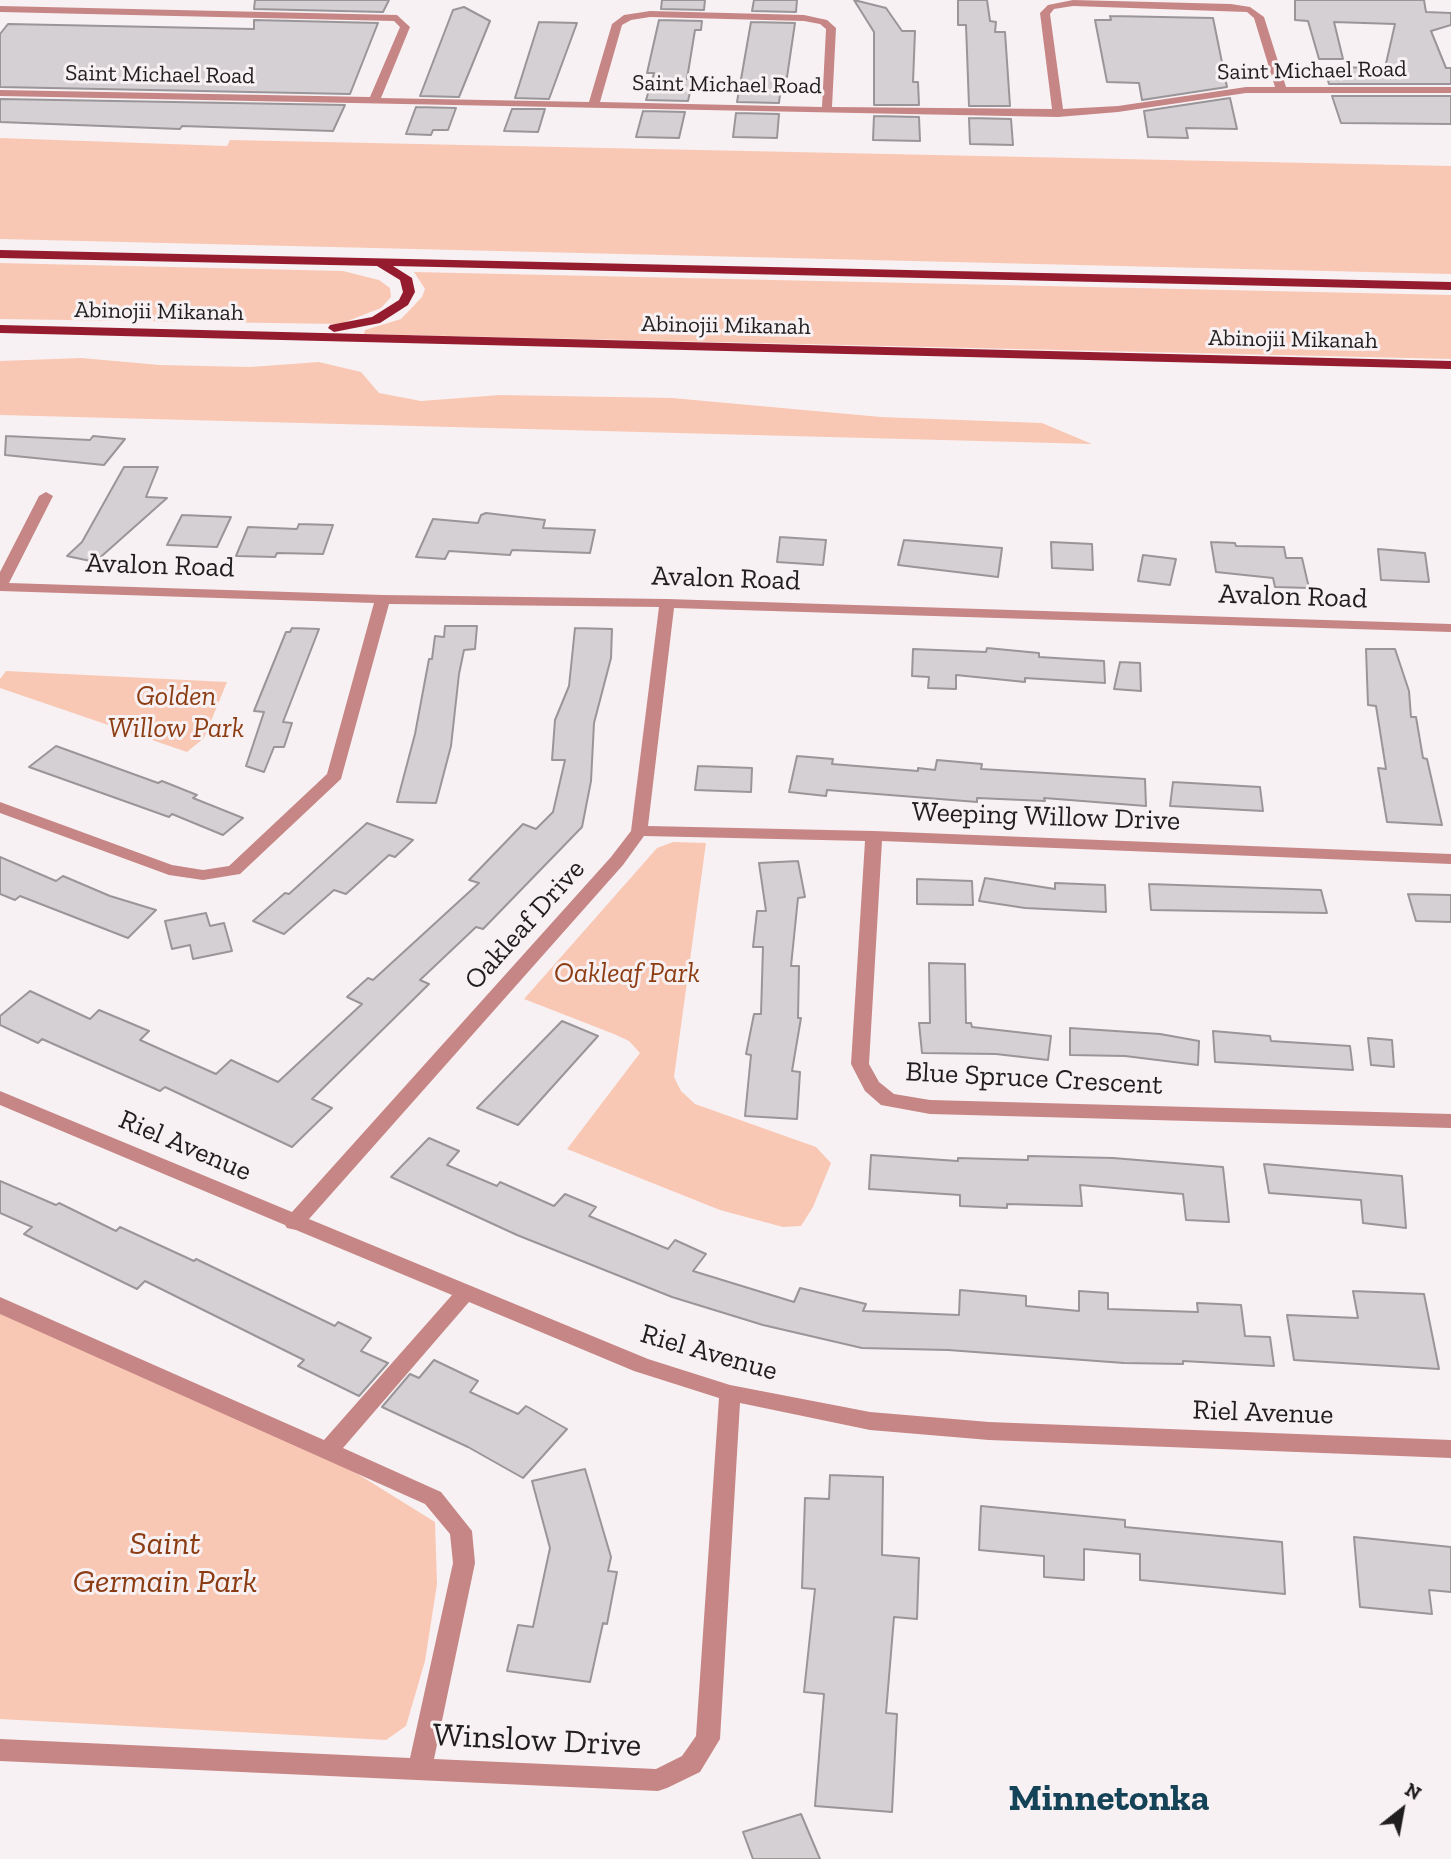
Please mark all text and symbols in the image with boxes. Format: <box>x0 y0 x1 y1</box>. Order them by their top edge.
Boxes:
street label: Saint Michael Road <box>1217 56 1407 86</box>
street label: Saint Michael Road <box>65 60 255 90</box>
street label: Saint Michael Road <box>632 70 822 100</box>
street label: Abinojii Mikanah <box>74 297 244 327</box>
street label: Abinojii Mikanah <box>641 311 811 341</box>
street label: Abinojii Mikanah <box>1208 325 1378 355</box>
street label: Avalon Road <box>85 547 235 585</box>
street label: Avalon Road <box>651 560 801 598</box>
street label: Avalon Road <box>1218 578 1368 616</box>
park label: Golden Willow Park <box>108 680 244 746</box>
street label: Weeping Willow Drive <box>911 796 1181 838</box>
street label: Oakleaf Drive <box>458 853 592 997</box>
park label: Oakleaf Park <box>554 957 700 991</box>
street label: Blue Spruce Crescent <box>905 1055 1163 1103</box>
street label: Riel Avenue <box>114 1103 256 1189</box>
street label: Riel Avenue <box>637 1317 781 1389</box>
street label: Riel Avenue <box>1192 1394 1334 1432</box>
park label: Saint Germain Park <box>73 1525 257 1603</box>
street label: Winslow Drive <box>432 1716 642 1766</box>
north arrow <box>1367 1775 1437 1845</box>
district label: Minnetonka <box>1008 1777 1210 1821</box>
text: N <box>1401 1778 1425 1805</box>

